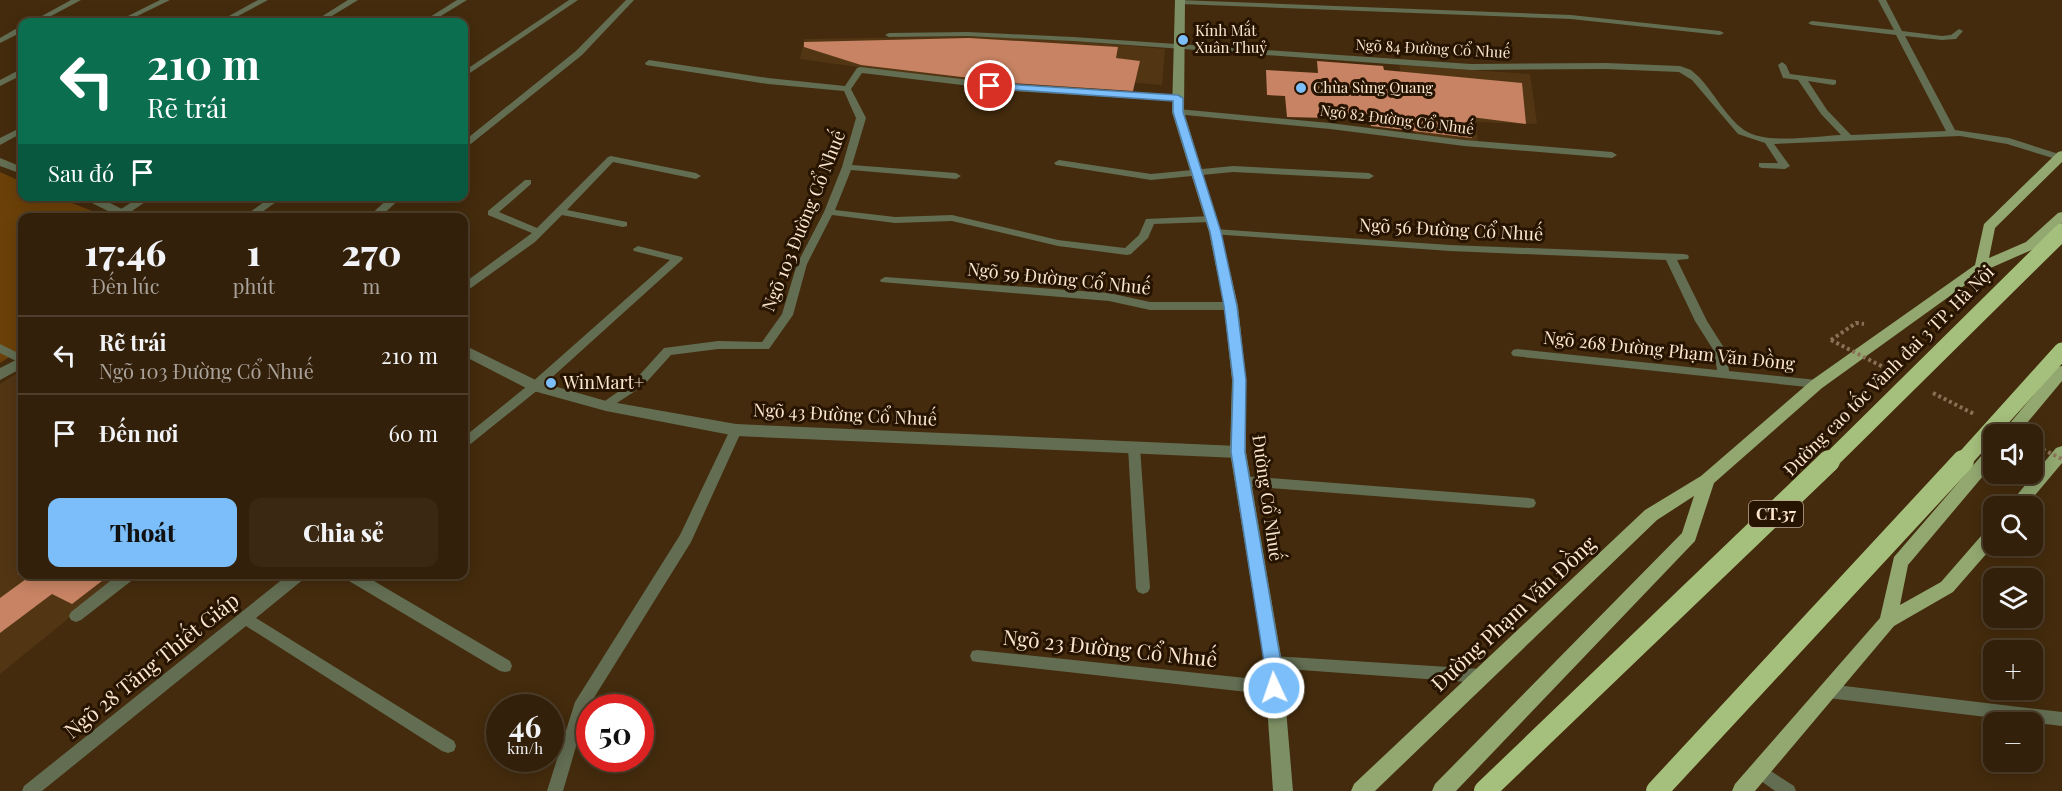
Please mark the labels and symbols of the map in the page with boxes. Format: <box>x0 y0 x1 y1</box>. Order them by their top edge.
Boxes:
place label: Kính Mắt Xuân Thuỷ <box>1195 20 1267 57</box>
marker: Kính Mắt Xuân Thuỷ <box>1176 33 1190 47</box>
street label: Ngõ 84 Đường Cổ Nhuế <box>1355 33 1511 62</box>
pin <box>964 60 1015 111</box>
place label: Chùa Sùng Quang <box>1313 77 1433 97</box>
marker: Chùa Sùng Quang <box>1294 81 1308 95</box>
street label: Ngõ 82 Đường Cổ Nhuế <box>1319 99 1475 138</box>
street label: Ngõ 103 Đường Cổ Nhuế <box>754 126 850 315</box>
street label: Ngõ 56 Đường Cổ Nhuế <box>1358 210 1544 246</box>
street label: Ngõ 59 Đường Cổ Nhuế <box>966 254 1152 300</box>
street label: Đường cao tốc Vành đai 3 TP. Hà Nội <box>1776 258 1999 481</box>
street label: Ngõ 268 Đường Phạm Văn Đồng <box>1542 323 1797 375</box>
place label: WinMart+ <box>562 370 644 394</box>
marker: WinMart+ <box>544 376 558 390</box>
street label: Ngõ 43 Đường Cổ Nhuế <box>753 395 938 431</box>
street label: Đường Cổ Nhuế <box>1247 433 1291 563</box>
road number: CT.37 <box>1749 501 1803 527</box>
street label: Đường Phạm Văn Đồng <box>1424 529 1601 696</box>
street label: Ngõ 28 Tăng Thiết Giáp <box>58 585 244 744</box>
street label: Ngõ 23 Đường Cổ Nhuế <box>1002 622 1219 672</box>
position arrow <box>1242 656 1306 720</box>
speed limit sign: 50 <box>576 694 654 772</box>

